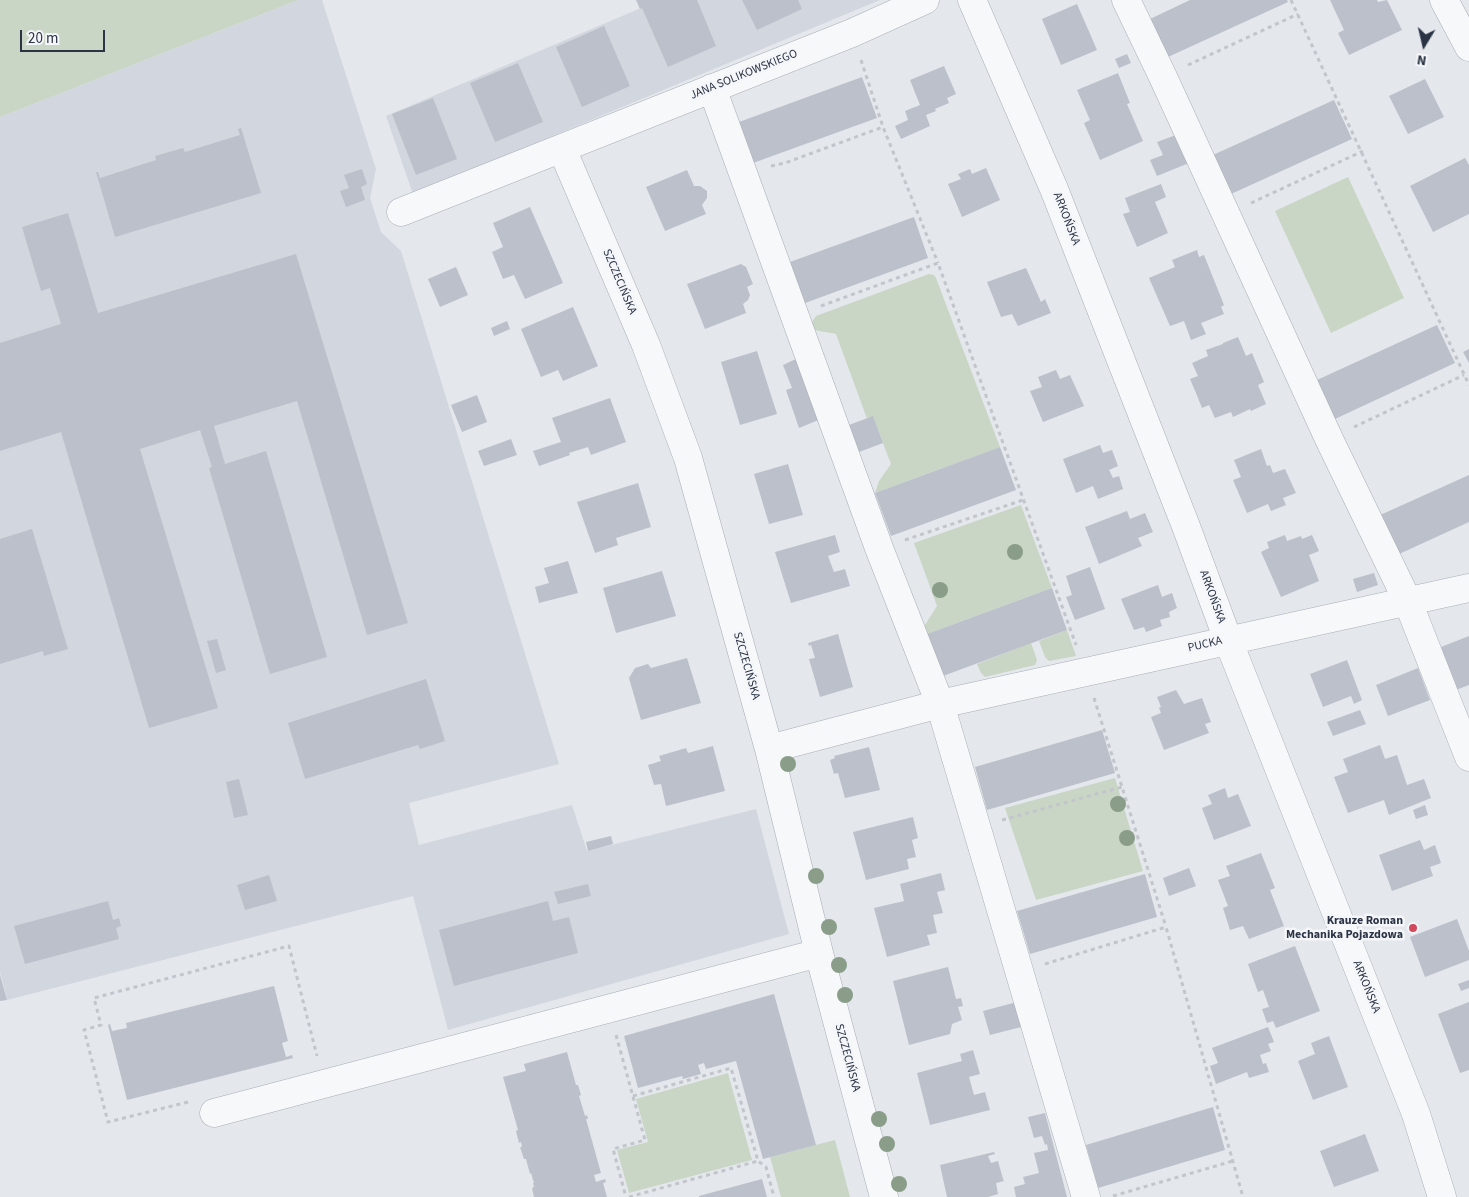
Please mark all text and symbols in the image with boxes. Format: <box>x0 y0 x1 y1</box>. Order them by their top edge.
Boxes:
scale bar <box>22 20 108 52</box>
north arrow <box>1399 20 1449 70</box>
text: 20 m <box>28 28 58 49</box>
street label: JANA SOLIKOWSKIEGO <box>688 47 800 103</box>
text: N <box>1415 49 1428 70</box>
street label: ARKOŃSKA <box>1049 190 1083 248</box>
street label: SZCZECIŃSKA <box>599 247 639 317</box>
street label: ARKOŃSKA <box>1196 568 1228 626</box>
street label: SZCZECIŃSKA <box>729 631 763 701</box>
street label: PUCKA <box>1186 634 1224 656</box>
place label: Krauze Roman Mechanika Pojazdowa <box>1286 914 1403 942</box>
marker: Krauze Roman Mechanika Pojazdowa <box>1407 922 1419 934</box>
street label: ARKOŃSKA <box>1349 959 1383 1015</box>
street label: SZCZECIŃSKA <box>831 1022 863 1094</box>

